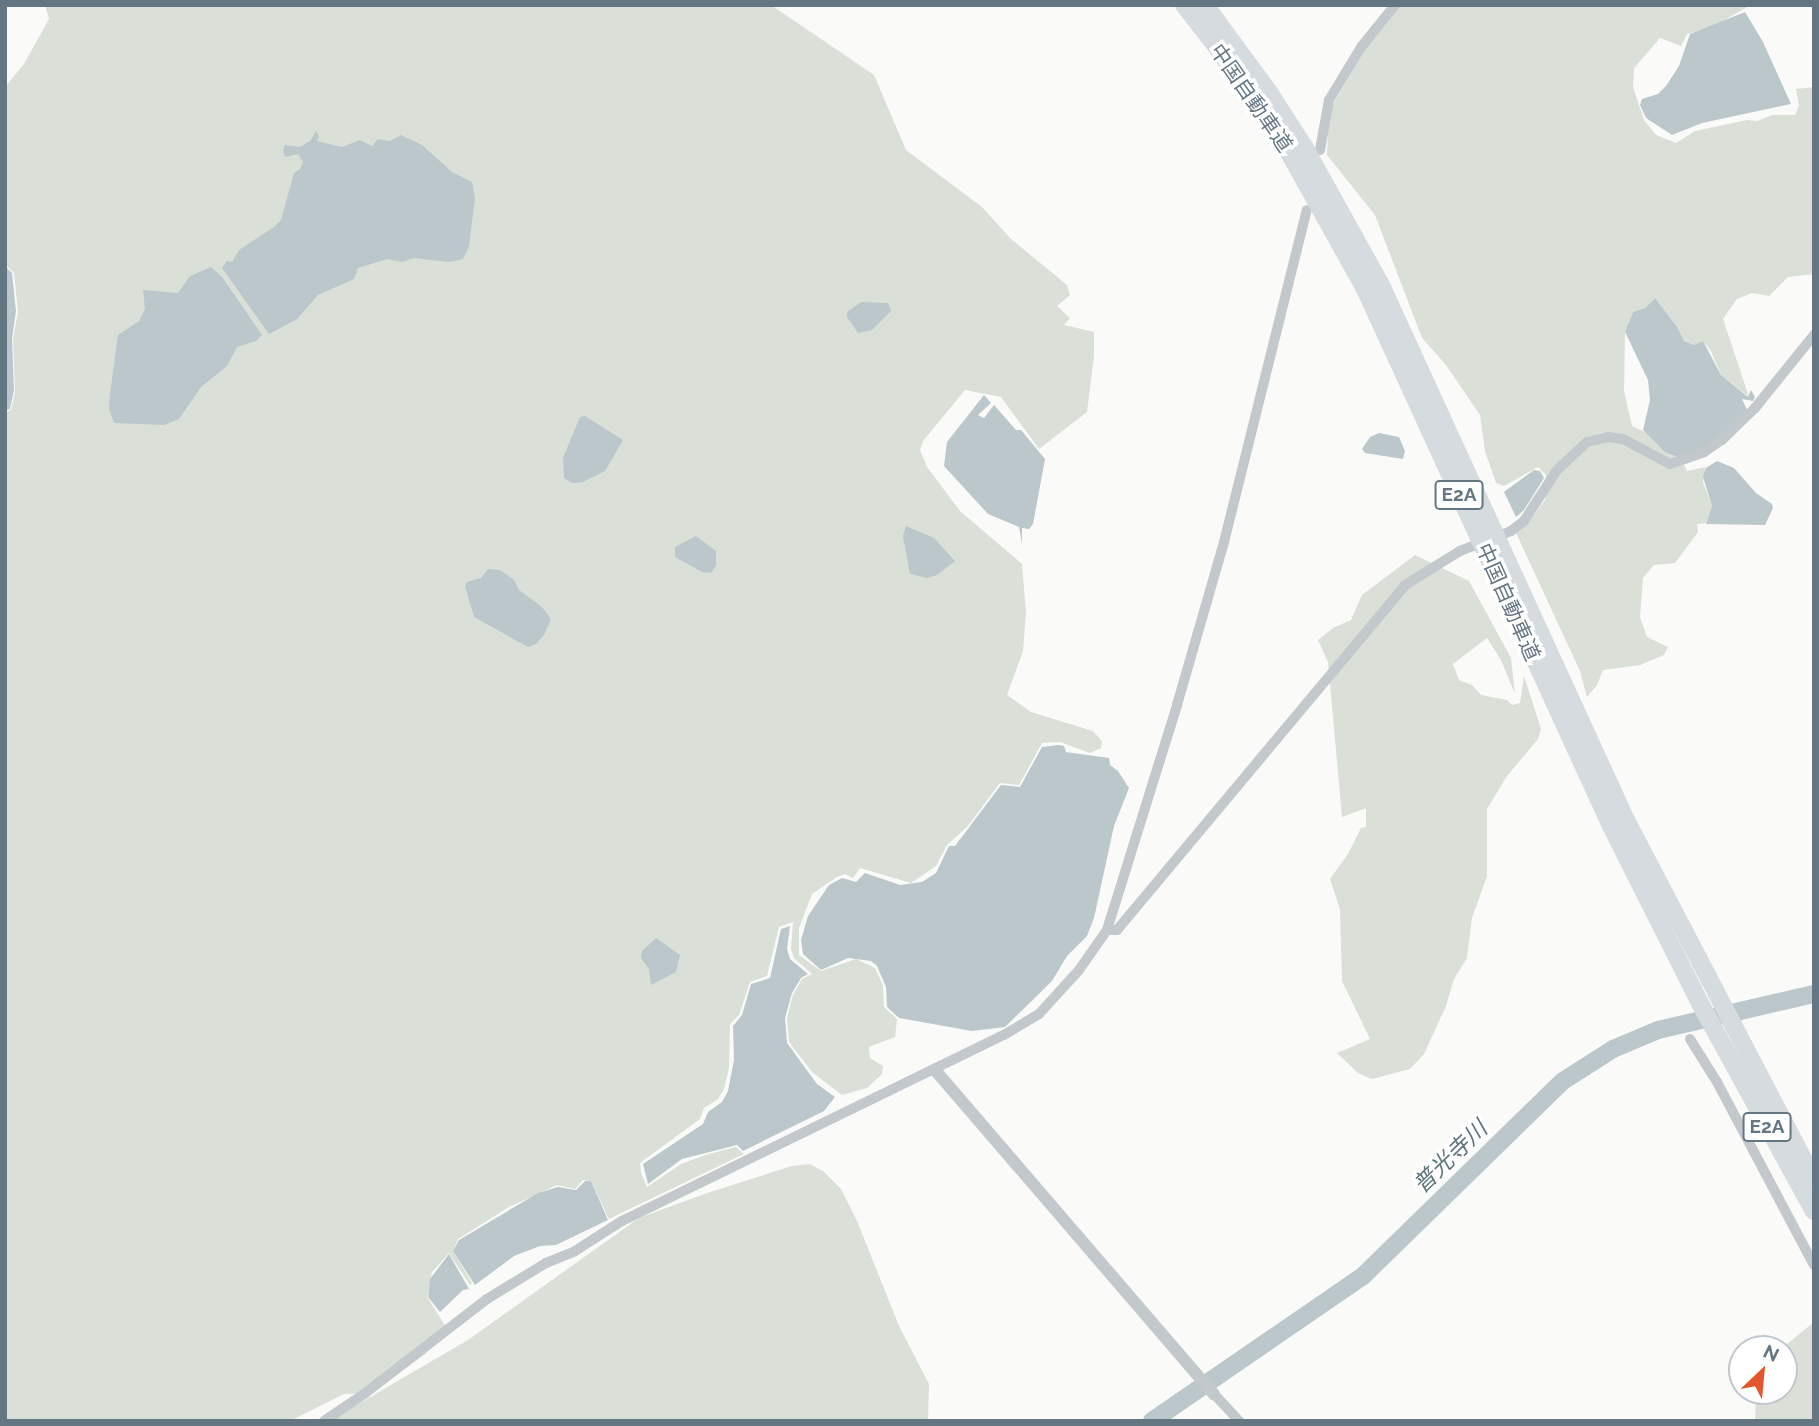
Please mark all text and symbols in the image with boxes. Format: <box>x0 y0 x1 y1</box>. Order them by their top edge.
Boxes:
street label: 中国自動車道 <box>1205 39 1297 157</box>
road number: E2A <box>1434 480 1484 510</box>
street label: 中国自動車道 <box>1471 539 1545 665</box>
road number: E2A <box>1742 1112 1792 1142</box>
water label: 普光寺川 <box>1407 1115 1493 1199</box>
north arrow <box>1728 1335 1798 1405</box>
text: N <box>1760 1340 1783 1366</box>

